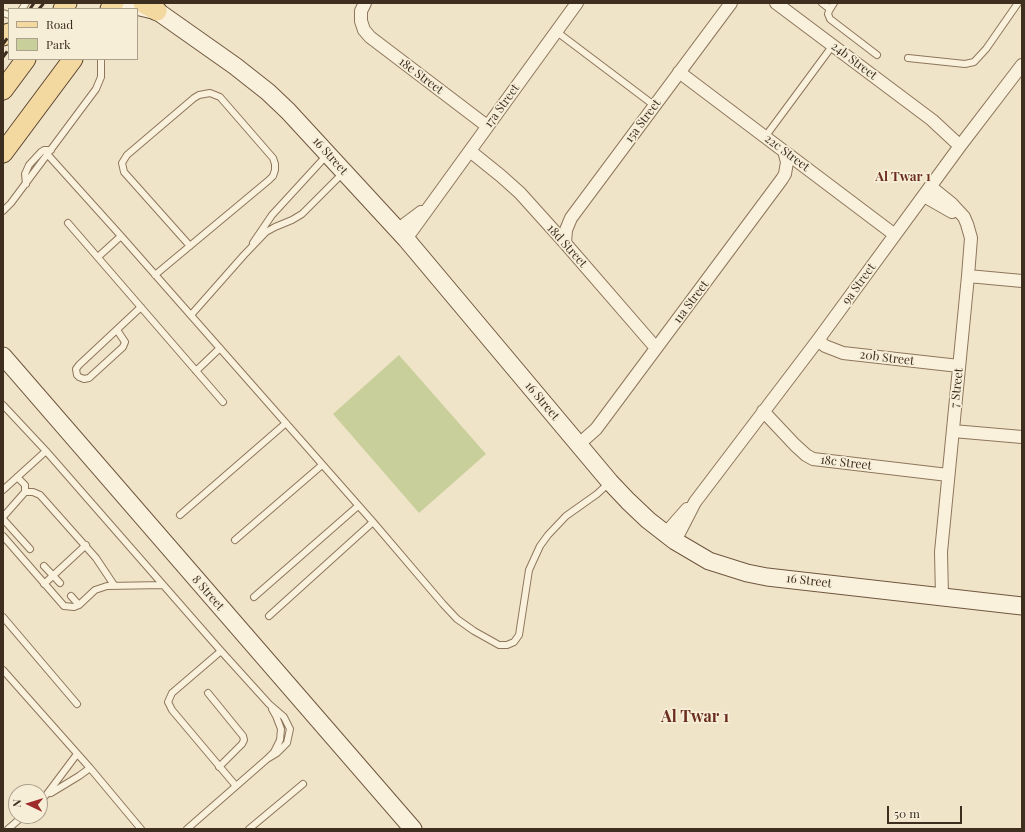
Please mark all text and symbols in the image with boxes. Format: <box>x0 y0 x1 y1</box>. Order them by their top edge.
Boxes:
legend <box>8 8 138 60</box>
text: Road <box>46 16 73 32</box>
text: Park <box>46 36 71 52</box>
street label: 24b Street <box>828 39 880 83</box>
street label: 18e Street <box>396 55 446 97</box>
street label: 17a Street <box>481 81 523 131</box>
street label: 15a Street <box>622 97 664 145</box>
street label: 22c Street <box>762 131 812 175</box>
street label: 16 Street <box>309 134 351 178</box>
district label: Al Twar 1 <box>875 169 931 185</box>
street label: 18d Street <box>544 222 590 270</box>
street label: 9a Street <box>839 261 879 307</box>
street label: 11a Street <box>670 278 712 326</box>
street label: 20b Street <box>859 348 915 368</box>
street label: 7 Street <box>948 367 966 409</box>
street label: 16 Street <box>522 379 562 423</box>
street label: 18c Street <box>819 453 873 473</box>
street label: 16 Street <box>785 571 833 591</box>
street label: 8 Street <box>189 573 227 613</box>
district label: Al Twar 1 <box>661 707 729 727</box>
north arrow <box>8 784 48 824</box>
scale bar <box>889 798 964 824</box>
text: N <box>9 799 24 808</box>
text: 50 m <box>894 805 920 821</box>

